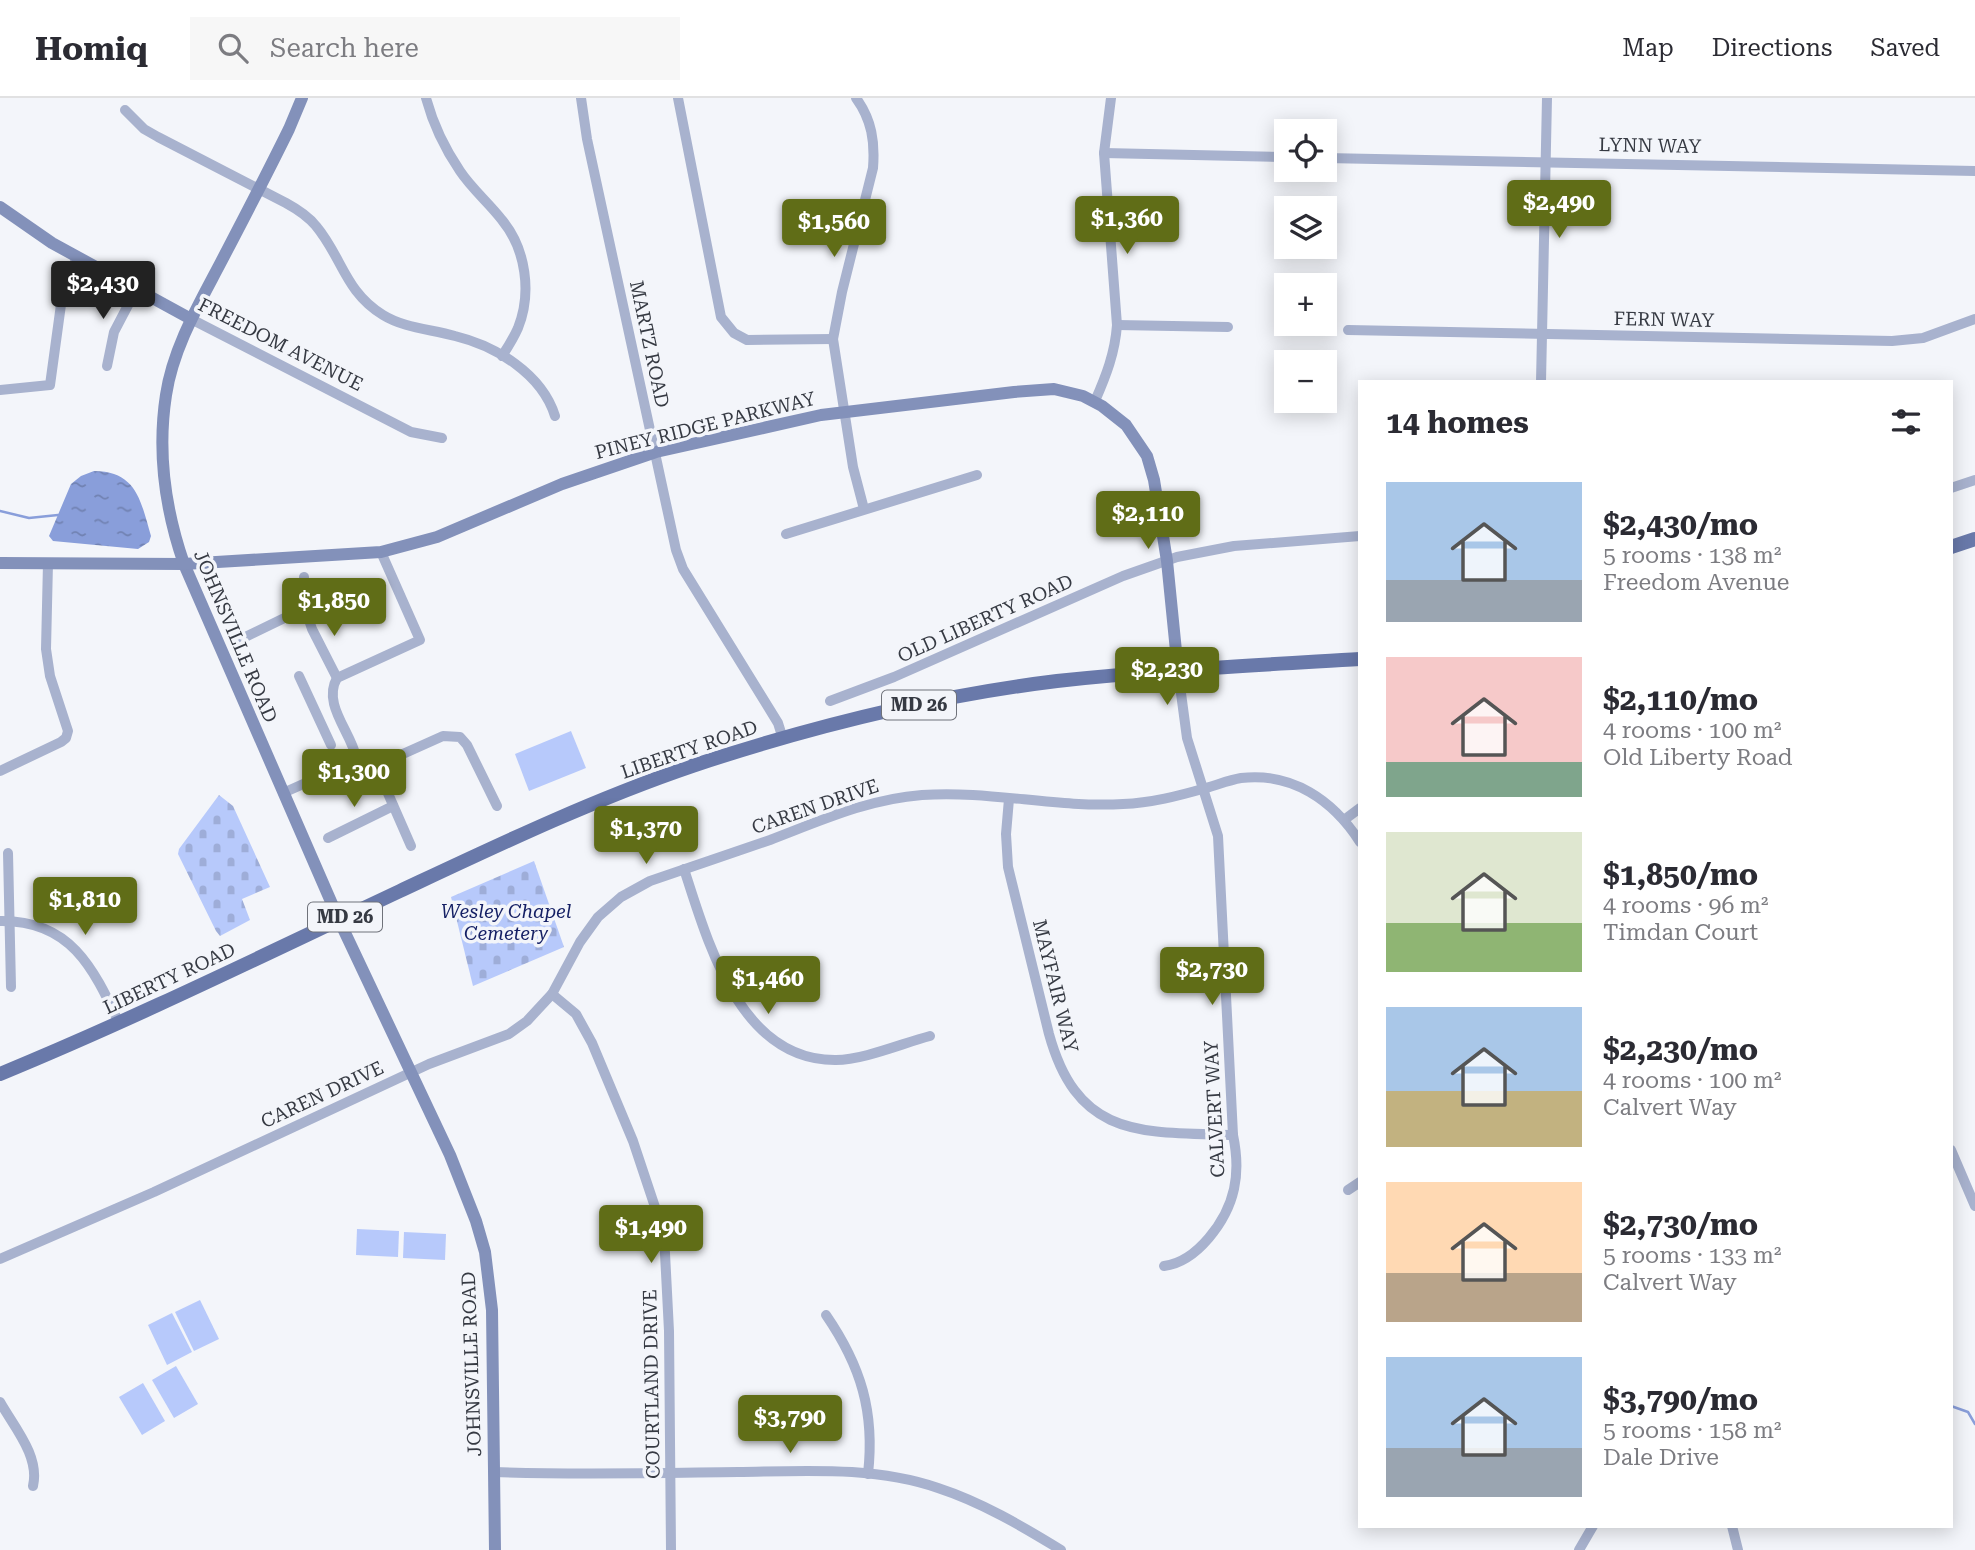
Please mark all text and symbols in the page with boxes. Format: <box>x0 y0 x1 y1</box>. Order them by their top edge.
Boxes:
search box <box>190 17 680 80</box>
text: Homiq <box>35 29 148 68</box>
icon: search <box>214 29 252 67</box>
text: Search here <box>270 33 419 63</box>
text: Map <box>1622 34 1674 62</box>
text: Directions <box>1712 34 1832 62</box>
text: Saved <box>1870 34 1940 62</box>
map controls <box>1274 119 1337 413</box>
button: locate <box>1274 119 1337 182</box>
street label: LYNN WAY <box>1598 133 1702 158</box>
pin: $2,490 <box>1502 180 1616 240</box>
text: $2,490 <box>1523 189 1595 216</box>
button: layers <box>1274 196 1337 259</box>
pin: $1,360 <box>1070 197 1184 256</box>
pin: $1,560 <box>777 200 891 259</box>
text: $1,360 <box>1091 205 1163 232</box>
text: $1,560 <box>798 208 870 235</box>
pin: $2,430 <box>46 262 160 321</box>
text: $2,430 <box>67 270 139 297</box>
button: + <box>1274 273 1337 336</box>
street label: MARTZ ROAD <box>625 278 674 410</box>
street label: FREEDOM AVENUE <box>194 293 367 396</box>
street label: FERN WAY <box>1614 307 1714 332</box>
button: − <box>1274 350 1337 413</box>
street label: PINEY RIDGE PARKWAY <box>592 387 818 464</box>
icon: filters <box>1887 403 1925 441</box>
text: 14 homes <box>1386 405 1529 440</box>
pin: $2,110 <box>1091 491 1205 551</box>
text: $2,110 <box>1112 500 1184 527</box>
text: $2,430/mo <box>1603 507 1758 542</box>
icon: home <box>1442 510 1526 594</box>
text: 5 rooms · 138 m² <box>1603 542 1781 569</box>
street label: JOHNSVILLE ROAD <box>189 547 282 726</box>
street label: OLD LIBERTY ROAD <box>894 569 1076 667</box>
text: Freedom Avenue <box>1603 569 1789 596</box>
pin: $1,850 <box>277 578 391 638</box>
text: $1,850 <box>298 587 370 614</box>
pin: $2,230 <box>1110 648 1224 707</box>
text: $2,230 <box>1131 656 1203 683</box>
text: $2,110/mo <box>1603 682 1758 717</box>
icon: home <box>1442 685 1526 769</box>
road number: MD 26 <box>882 690 956 720</box>
street label: LIBERTY ROAD <box>618 715 761 784</box>
text: 4 rooms · 100 m² <box>1603 717 1781 744</box>
text: Old Liberty Road <box>1603 744 1793 771</box>
pin: $1,300 <box>297 750 411 809</box>
text: $1,300 <box>318 758 390 785</box>
street label: CAREN DRIVE <box>749 774 882 839</box>
pin: $1,370 <box>589 806 703 866</box>
text: $1,370 <box>610 815 682 842</box>
text: $1,850/mo <box>1603 857 1758 892</box>
icon: home <box>1442 860 1526 944</box>
pin: $1,810 <box>28 878 142 937</box>
text: $1,810 <box>49 886 121 913</box>
text: 4 rooms · 96 m² <box>1603 892 1769 919</box>
park label: Wesley Chapel Cemetery <box>441 900 572 945</box>
road number: MD 26 <box>308 902 382 932</box>
street label: MAYFAIR WAY <box>1028 917 1083 1055</box>
text: Timdan Court <box>1603 919 1758 946</box>
street label: LIBERTY ROAD <box>100 938 239 1019</box>
pin: $2,730 <box>1155 948 1269 1007</box>
pin: $1,460 <box>711 956 825 1016</box>
text: $2,730 <box>1176 956 1248 983</box>
text: $1,460 <box>732 965 804 992</box>
text: $2,230/mo <box>1603 1032 1758 1067</box>
icon: home <box>1442 1035 1526 1119</box>
street label: CALVERT WAY <box>1199 1040 1230 1178</box>
street label: CAREN DRIVE <box>257 1056 387 1133</box>
text: 4 rooms · 100 m² <box>1603 1067 1781 1094</box>
text: Calvert Way <box>1603 1094 1737 1121</box>
pin: $1,490 <box>594 1206 708 1265</box>
text: $2,730/mo <box>1603 1207 1758 1242</box>
icon: home <box>1442 1210 1526 1294</box>
text: $1,490 <box>615 1214 687 1241</box>
text: 5 rooms · 133 m² <box>1603 1242 1781 1269</box>
text: Calvert Way <box>1603 1269 1737 1296</box>
street label: JOHNSVILLE ROAD <box>457 1271 486 1457</box>
street label: COURTLAND DRIVE <box>638 1289 665 1479</box>
text: $3,790/mo <box>1603 1382 1758 1417</box>
icon: home <box>1442 1385 1526 1469</box>
pin: $3,790 <box>733 1396 847 1455</box>
text: $3,790 <box>754 1404 826 1431</box>
text: 5 rooms · 158 m² <box>1603 1417 1781 1444</box>
text: Dale Drive <box>1603 1444 1719 1471</box>

